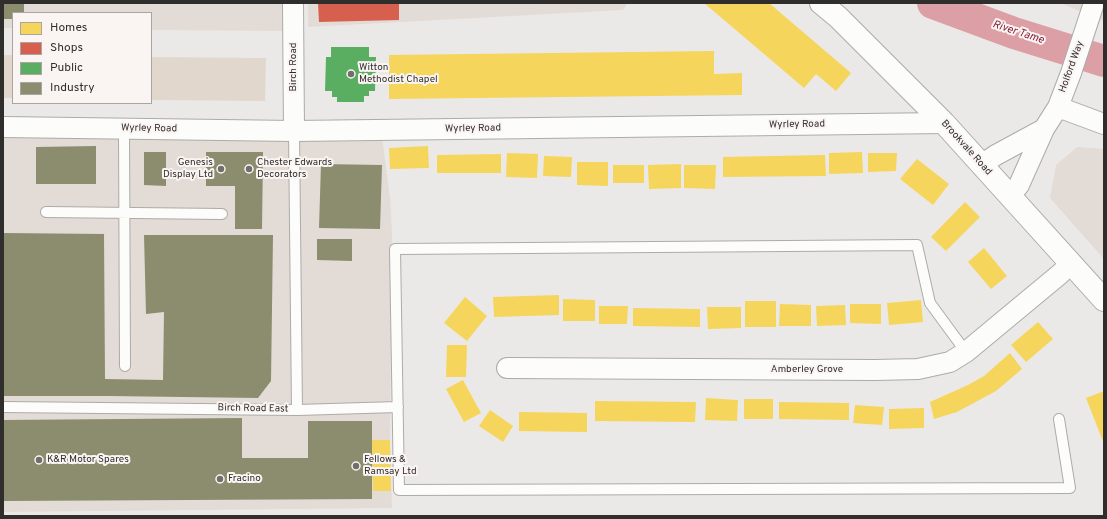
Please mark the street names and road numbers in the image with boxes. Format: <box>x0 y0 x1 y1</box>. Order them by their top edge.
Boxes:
street label: Holford Way <box>1057 40 1087 94</box>
street label: Birch Road <box>288 43 300 91</box>
street label: Brookvale Road <box>938 118 994 178</box>
street label: Wyrley Road <box>769 119 825 131</box>
street label: Wyrley Road <box>121 123 177 135</box>
street label: Wyrley Road <box>445 123 501 135</box>
street label: Amberley Grove <box>771 364 843 376</box>
street label: Birch Road East <box>218 402 288 416</box>

